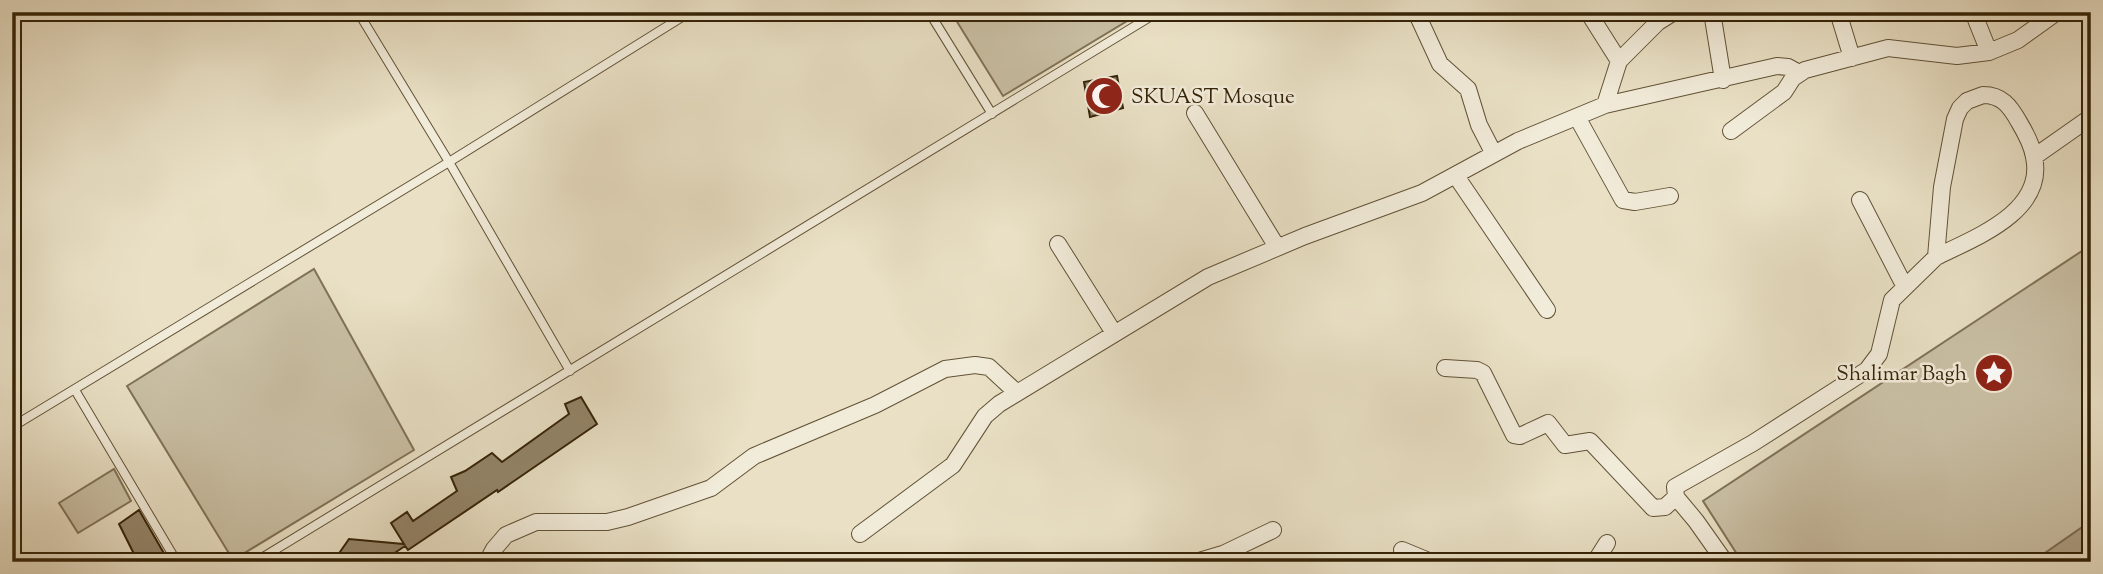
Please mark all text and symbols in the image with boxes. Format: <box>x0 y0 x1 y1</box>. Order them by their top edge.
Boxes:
mosque icon: SKUAST Mosque <box>1083 75 1125 117</box>
place label: SKUAST Mosque <box>1131 83 1295 113</box>
place icon: Shalimar Bagh <box>1973 352 2015 394</box>
place label: Shalimar Bagh <box>1836 360 1967 390</box>

